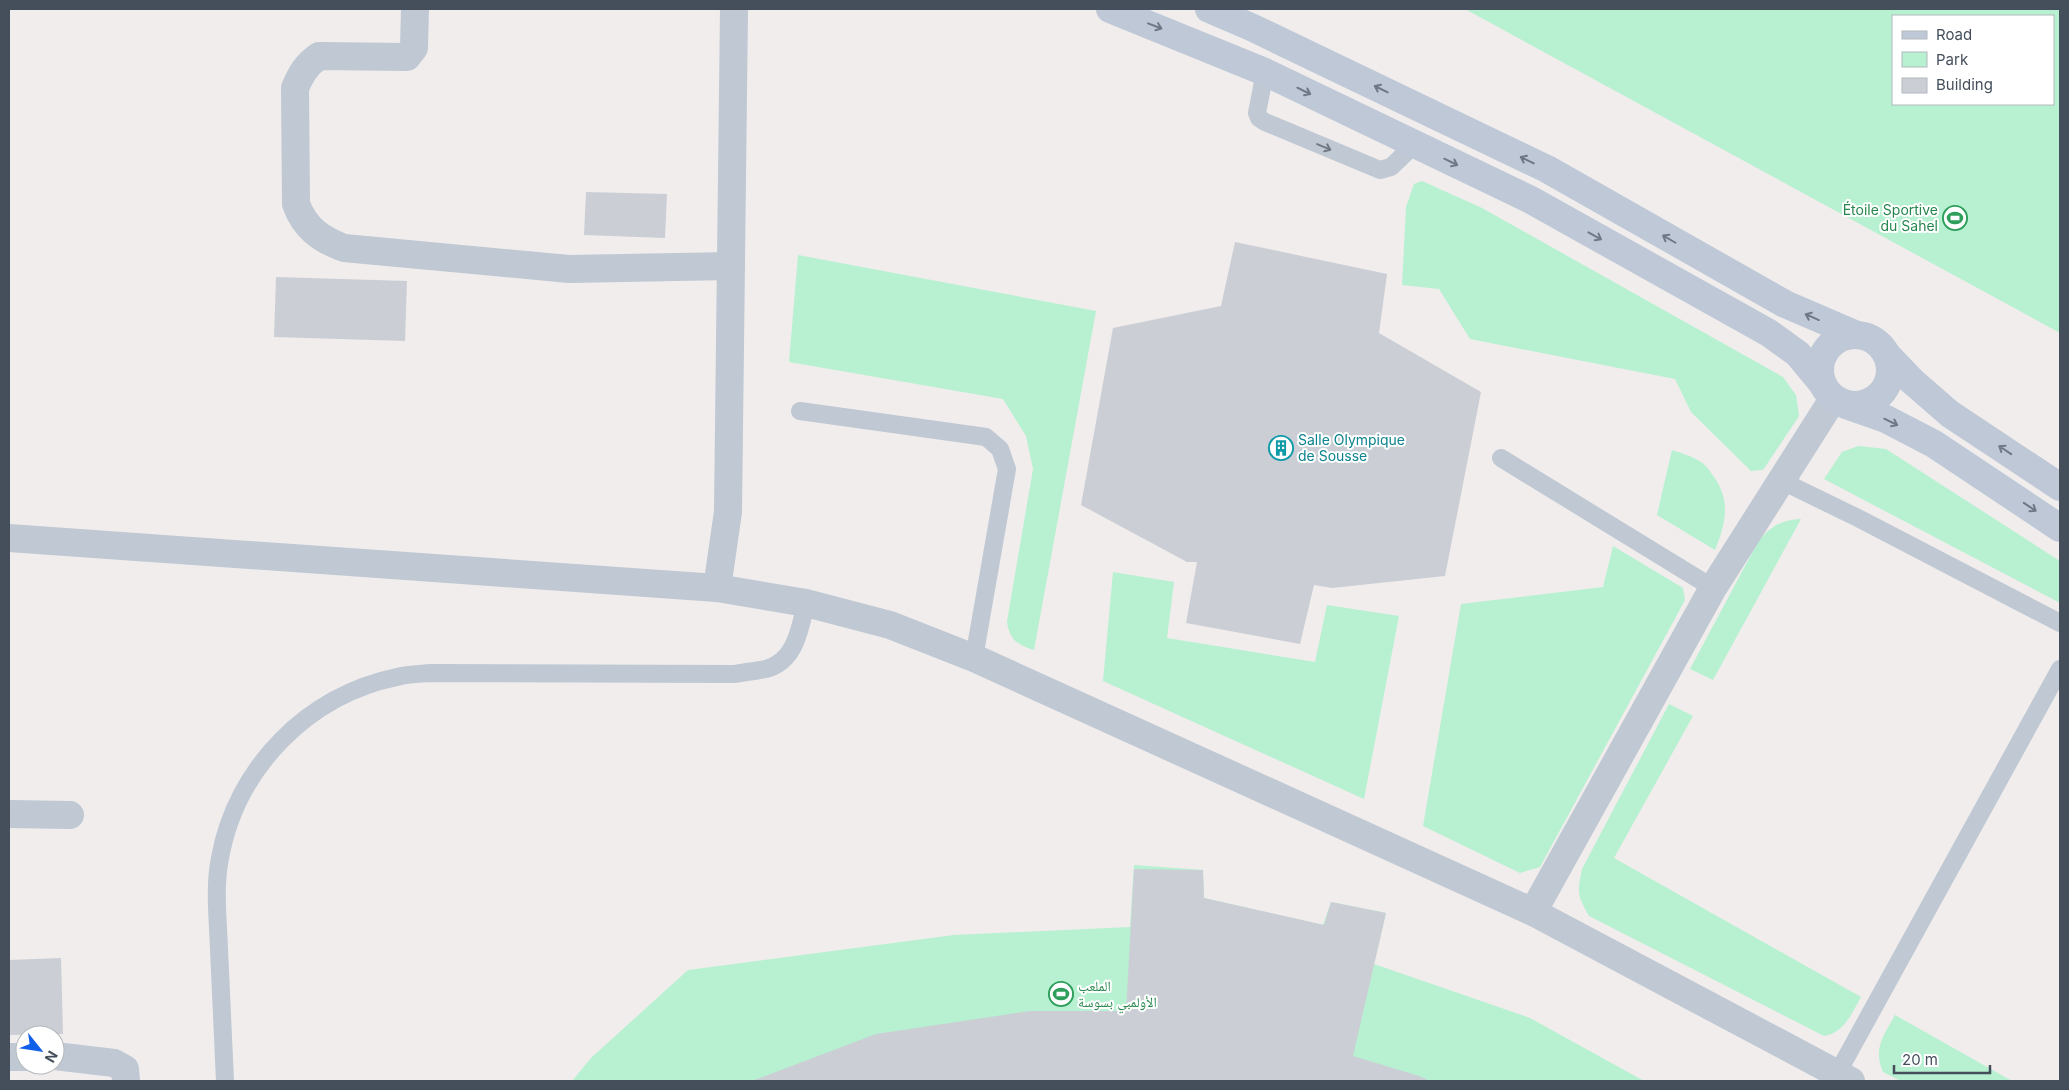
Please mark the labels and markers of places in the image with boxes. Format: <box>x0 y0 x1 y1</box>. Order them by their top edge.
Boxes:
place label: Étoile Sportive du Sahel <box>1843 201 1938 234</box>
sports icon: Étoile Sportive du Sahel <box>1942 205 1968 231</box>
place label: Salle Olympique de Sousse <box>1298 431 1405 464</box>
building icon: Salle Olympique de Sousse <box>1268 435 1294 461</box>
place label: الملعب الأولمبي بسوسة <box>1078 977 1157 1014</box>
sports icon: الملعب الأولمبي بسوسة <box>1048 981 1074 1007</box>

